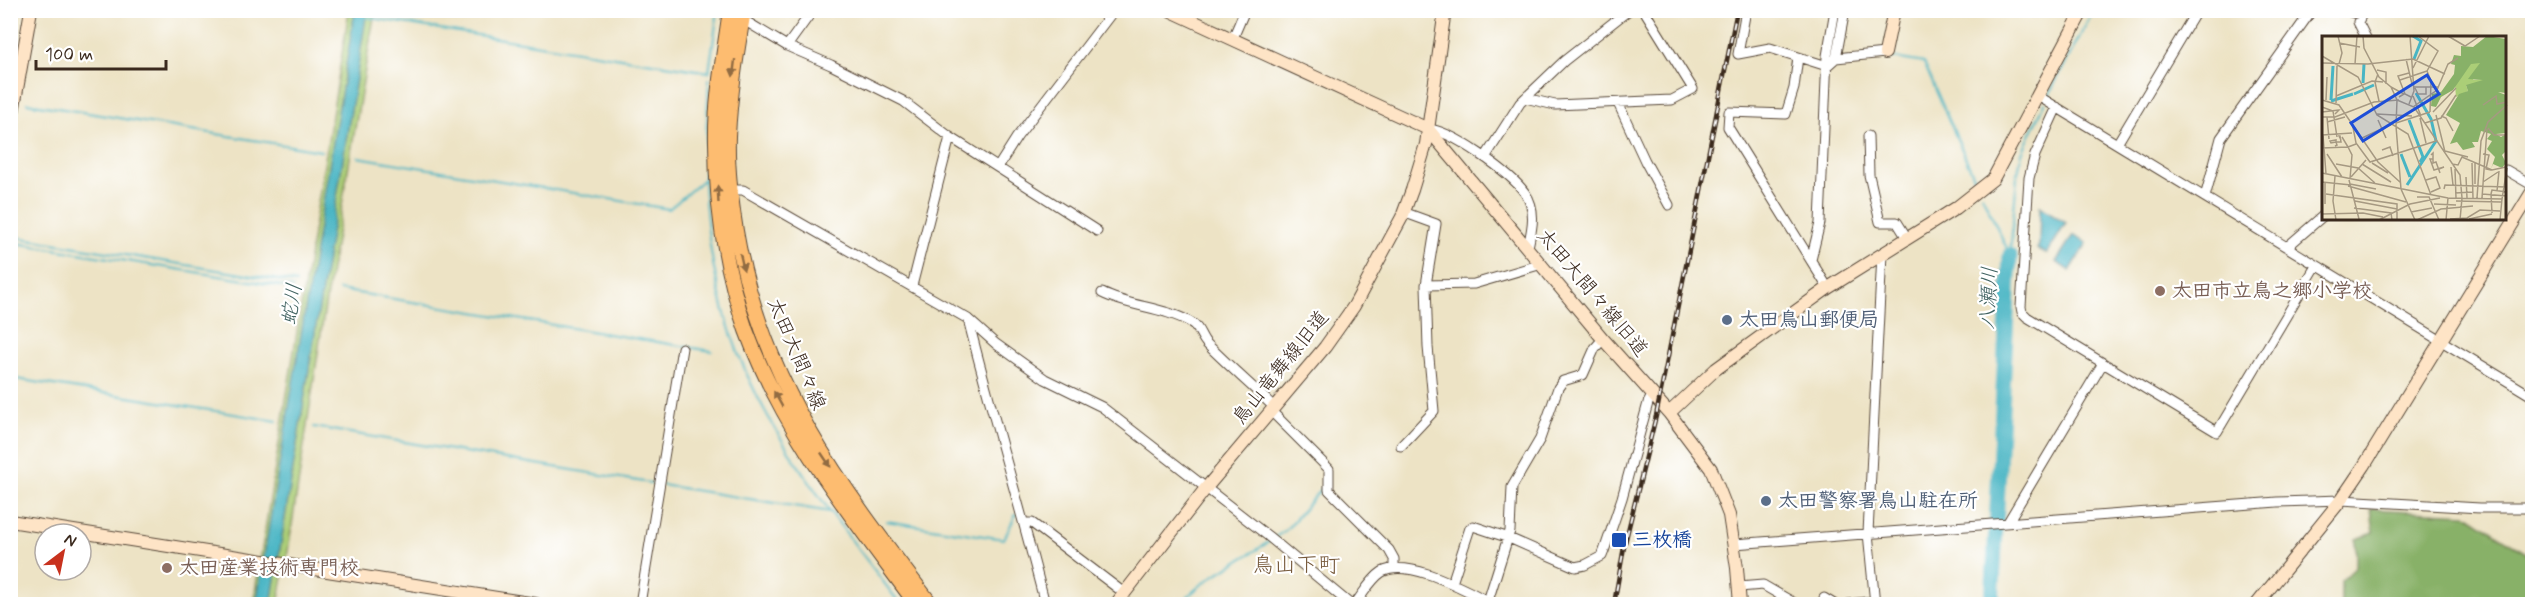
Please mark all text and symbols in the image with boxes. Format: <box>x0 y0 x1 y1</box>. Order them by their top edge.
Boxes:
scale bar <box>36 33 166 71</box>
inset map <box>2322 36 2507 220</box>
text: 100 m <box>45 43 93 67</box>
one-way arrow <box>730 59 739 78</box>
one-way arrow <box>714 184 723 203</box>
street label: 太田大間々線旧道 <box>1530 223 1654 363</box>
one-way arrow <box>738 253 748 271</box>
water label: 八瀬川 <box>1973 266 2005 330</box>
place label: 太田市立鳥之郷小学校 <box>2172 278 2372 305</box>
water label: 蛇川 <box>275 281 309 327</box>
marker: 太田市立鳥之郷小学校 <box>2153 284 2167 298</box>
street label: 太田大間々線 <box>760 293 832 415</box>
street label: 鳥山竜舞線旧道 <box>1226 305 1336 431</box>
place label: 太田鳥山郵便局 <box>1739 307 1879 334</box>
marker: 太田鳥山郵便局 <box>1720 313 1734 327</box>
one-way arrow <box>773 391 783 408</box>
one-way arrow <box>820 451 832 467</box>
place label: 太田警察署鳥山駐在所 <box>1778 488 1978 515</box>
marker: 太田警察署鳥山駐在所 <box>1759 494 1773 508</box>
north arrow <box>33 522 93 582</box>
place label: 三枚橋 <box>1632 527 1692 554</box>
text: N <box>60 529 80 552</box>
marker: 三枚橋 <box>1610 531 1628 549</box>
district label: 鳥山下町 <box>1252 552 1340 580</box>
place label: 太田産業技術専門校 <box>179 555 359 582</box>
marker: 太田産業技術専門校 <box>160 561 174 575</box>

